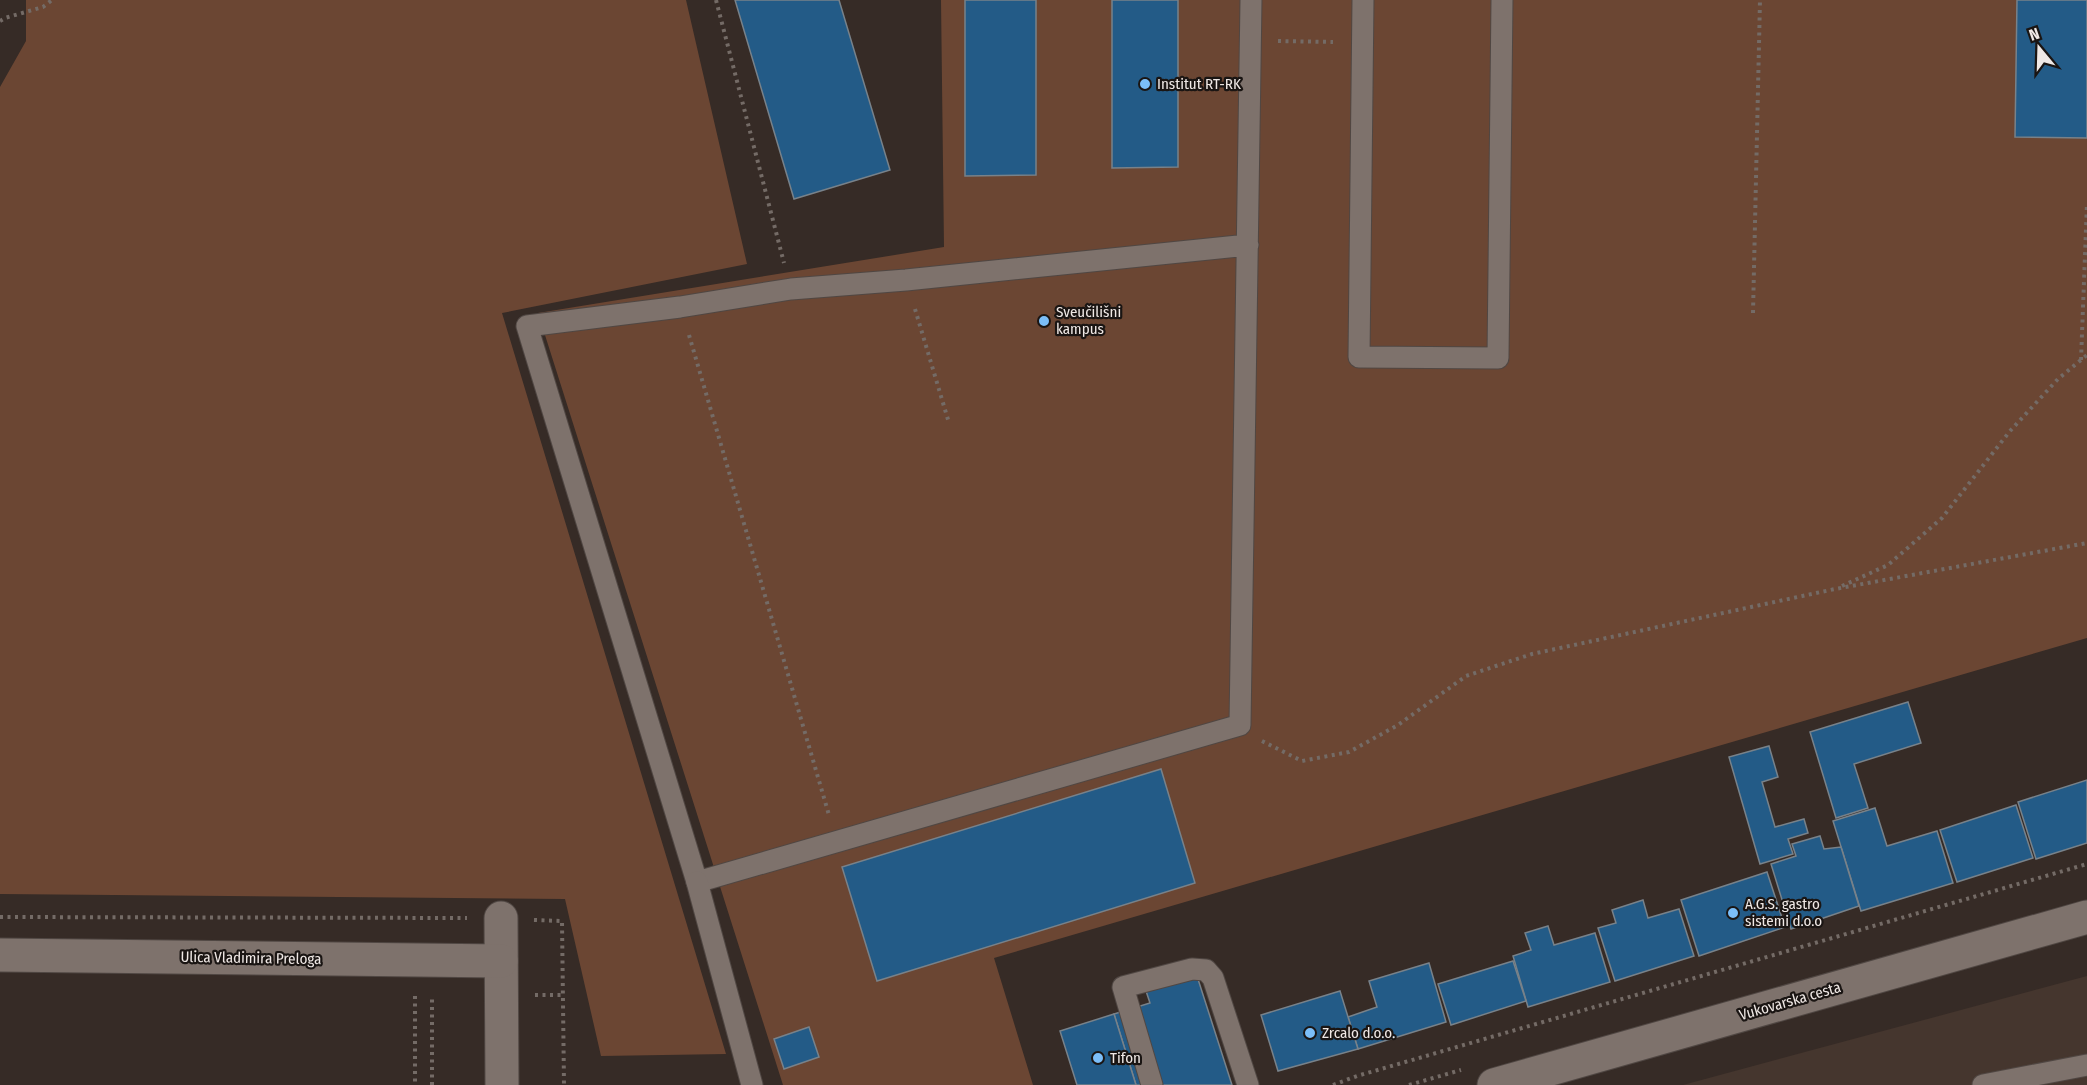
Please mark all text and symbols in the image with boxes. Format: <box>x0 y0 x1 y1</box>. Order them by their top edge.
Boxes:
north arrow <box>2009 18 2069 78</box>
text: N <box>2027 24 2042 45</box>
place label: Institut RT-RK <box>1157 75 1241 93</box>
marker: Institut RT-RK <box>1138 77 1152 91</box>
place label: Sveučilišni kampus <box>1056 303 1121 338</box>
marker: Sveučilišni kampus <box>1037 314 1051 328</box>
place label: A.G.S. gastro sistemi d.o.o <box>1745 895 1822 930</box>
marker: A.G.S. gastro sistemi d.o.o <box>1726 906 1740 920</box>
street label: Ulica Vladimira Preloga <box>180 948 322 968</box>
street label: Vukovarska cesta <box>1737 978 1843 1024</box>
place label: Zrcalo d.o.o. <box>1322 1024 1395 1042</box>
marker: Zrcalo d.o.o. <box>1303 1026 1317 1040</box>
place label: Tifon <box>1110 1049 1141 1067</box>
marker: Tifon <box>1091 1051 1105 1065</box>

